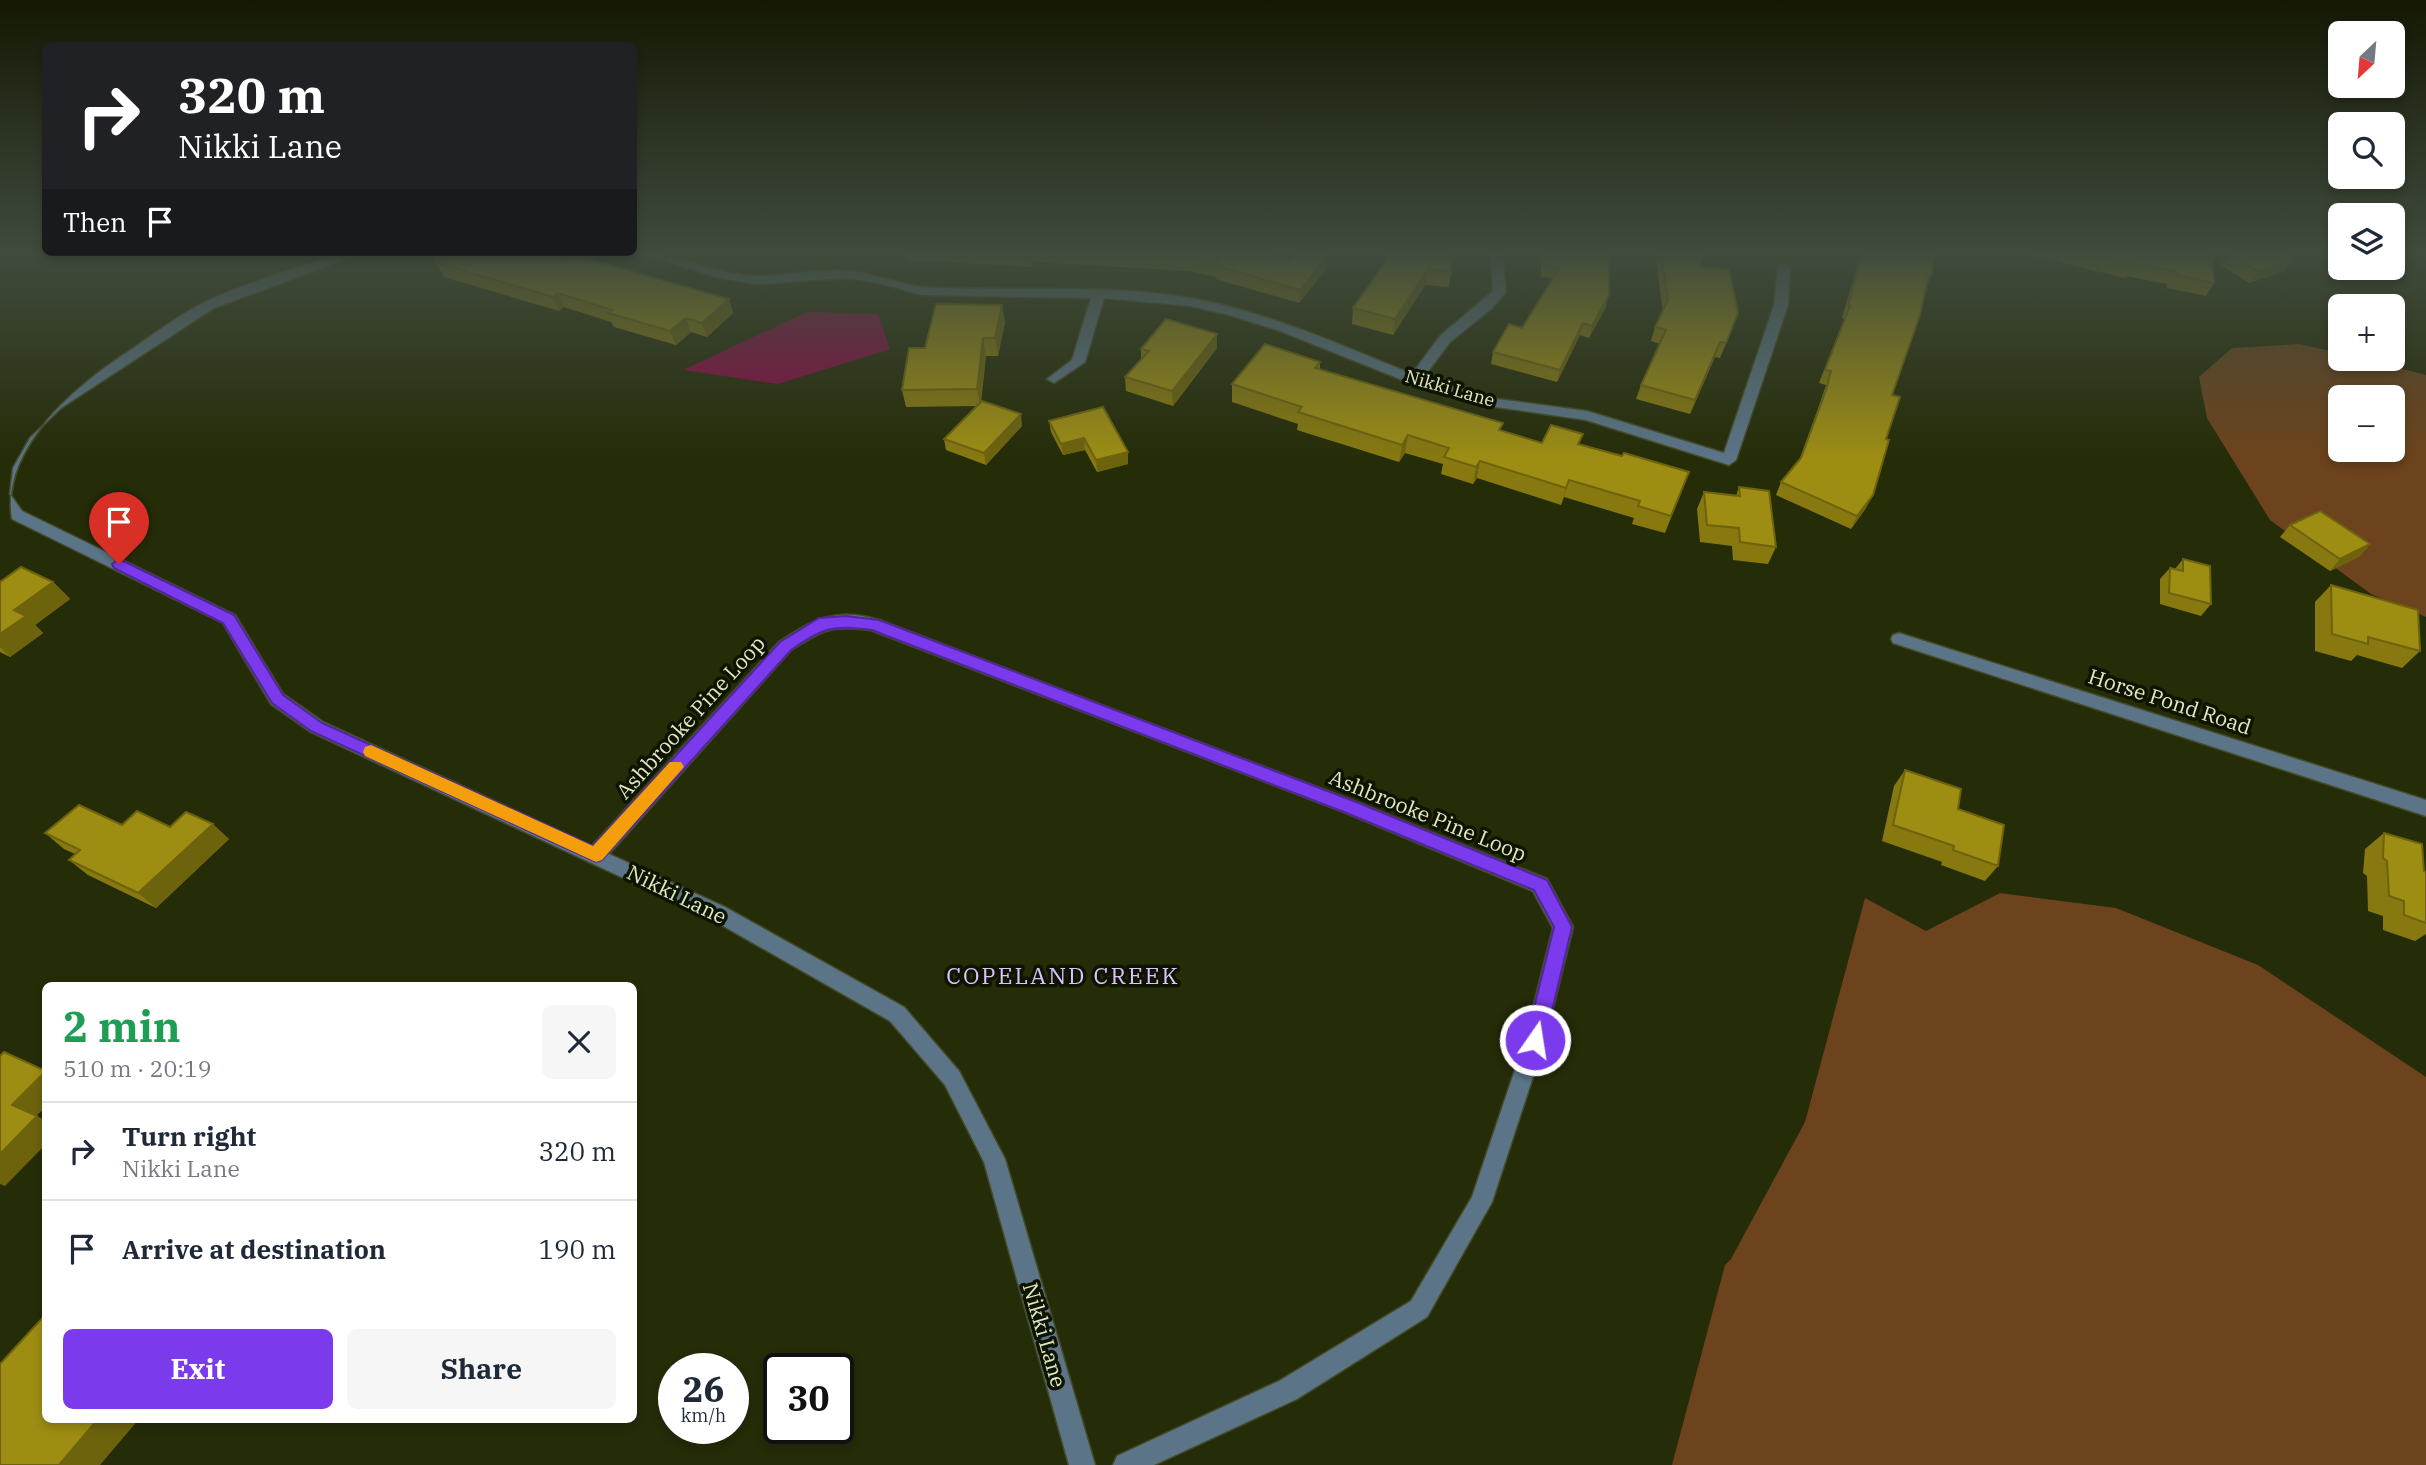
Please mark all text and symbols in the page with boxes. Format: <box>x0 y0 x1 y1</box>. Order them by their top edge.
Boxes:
north arrow <box>2328 21 2404 98</box>
map controls <box>2328 21 2405 462</box>
text: 320 m <box>178 63 325 126</box>
icon: right <box>63 70 154 161</box>
button: search <box>2328 112 2405 189</box>
text: Nikki Lane <box>178 125 342 167</box>
icon: arrive <box>141 203 179 241</box>
button: layers <box>2328 203 2405 280</box>
text: Then <box>63 205 127 239</box>
button: + <box>2328 294 2405 371</box>
street label: Nikki Lane <box>1403 364 1497 412</box>
button: − <box>2328 385 2405 462</box>
pin <box>89 492 149 564</box>
icon: arrive <box>100 503 138 541</box>
street label: Ashbrooke Pine Loop <box>609 630 771 804</box>
street label: Horse Pond Road <box>2085 661 2255 741</box>
street label: Ashbrooke Pine Loop <box>1325 763 1531 867</box>
street label: Nikki Lane <box>623 858 731 930</box>
district label: COPELAND CREEK <box>946 960 1180 990</box>
text: 2 min <box>63 999 181 1054</box>
position arrow <box>1498 1003 1572 1077</box>
button: close <box>542 1005 616 1079</box>
text: 510 m · 20:19 <box>63 1053 212 1083</box>
text: Turn right <box>122 1119 256 1153</box>
icon: right <box>63 1132 101 1170</box>
text: 320 m <box>538 1134 616 1168</box>
text: Nikki Lane <box>122 1153 240 1183</box>
icon: arrive <box>63 1230 101 1268</box>
text: Arrive at destination <box>122 1232 386 1266</box>
text: 190 m <box>538 1232 616 1266</box>
street label: Nikki Lane <box>1017 1279 1073 1391</box>
button: Exit <box>63 1329 333 1409</box>
button: Share <box>347 1329 616 1409</box>
speed limit sign: 30 <box>763 1353 854 1444</box>
text: 26 <box>682 1366 725 1412</box>
text: km/h <box>681 1404 726 1427</box>

